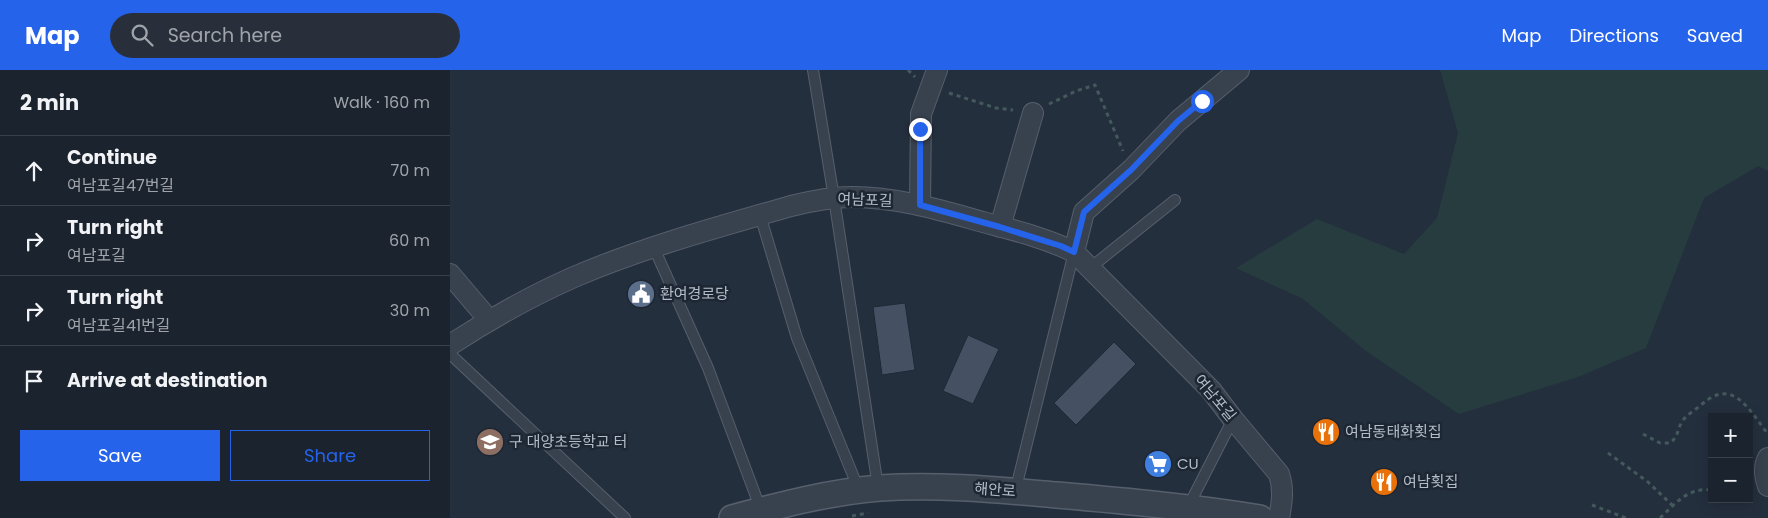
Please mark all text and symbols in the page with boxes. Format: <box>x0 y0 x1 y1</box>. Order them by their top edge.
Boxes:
search box <box>110 13 460 58</box>
text: Map <box>25 19 80 52</box>
icon: search <box>128 21 156 49</box>
text: Search here <box>168 22 282 49</box>
text: Map <box>1502 23 1541 48</box>
text: Directions <box>1569 23 1659 48</box>
text: Saved <box>1687 23 1743 48</box>
text: 2 min <box>20 88 79 117</box>
route start <box>1191 90 1214 113</box>
text: Walk · 160 m <box>333 91 430 114</box>
route end <box>909 118 932 141</box>
text: Continue <box>67 144 157 171</box>
icon: ahead <box>20 157 48 185</box>
text: 70 m <box>390 159 430 182</box>
text: 여남포길47번길 <box>67 174 174 197</box>
street label: 여남포길 <box>837 188 893 211</box>
text: Turn right <box>67 214 163 241</box>
icon: right <box>20 227 48 255</box>
text: 60 m <box>389 229 430 252</box>
text: 여남포길 <box>67 244 126 267</box>
public building icon: 환여경로당 <box>626 279 656 309</box>
place label: 환여경로당 <box>660 283 729 304</box>
text: Turn right <box>67 284 163 311</box>
icon: right <box>20 297 48 325</box>
text: 30 m <box>390 299 430 322</box>
text: 여남포길41번길 <box>67 314 171 337</box>
icon: arrive <box>20 367 48 395</box>
text: Arrive at destination <box>67 367 268 394</box>
street label: 여남포길 <box>1190 370 1241 426</box>
map controls <box>1708 413 1753 503</box>
button: + <box>1708 413 1753 458</box>
restaurant icon: 여남동태화횟집 <box>1311 417 1341 447</box>
place label: 여남동태화횟집 <box>1345 421 1442 442</box>
school or university icon: 구 대양초등학교 터 <box>475 427 505 457</box>
button: Save <box>20 430 220 481</box>
button: Share <box>230 430 430 481</box>
place label: 구 대양초등학교 터 <box>509 431 627 452</box>
supermarket icon: CU <box>1143 449 1173 479</box>
place label: CU <box>1177 453 1199 474</box>
button: − <box>1708 458 1753 503</box>
restaurant icon: 여남횟집 <box>1369 467 1399 497</box>
place label: 여남횟집 <box>1403 471 1458 492</box>
street label: 해안로 <box>974 478 1016 501</box>

